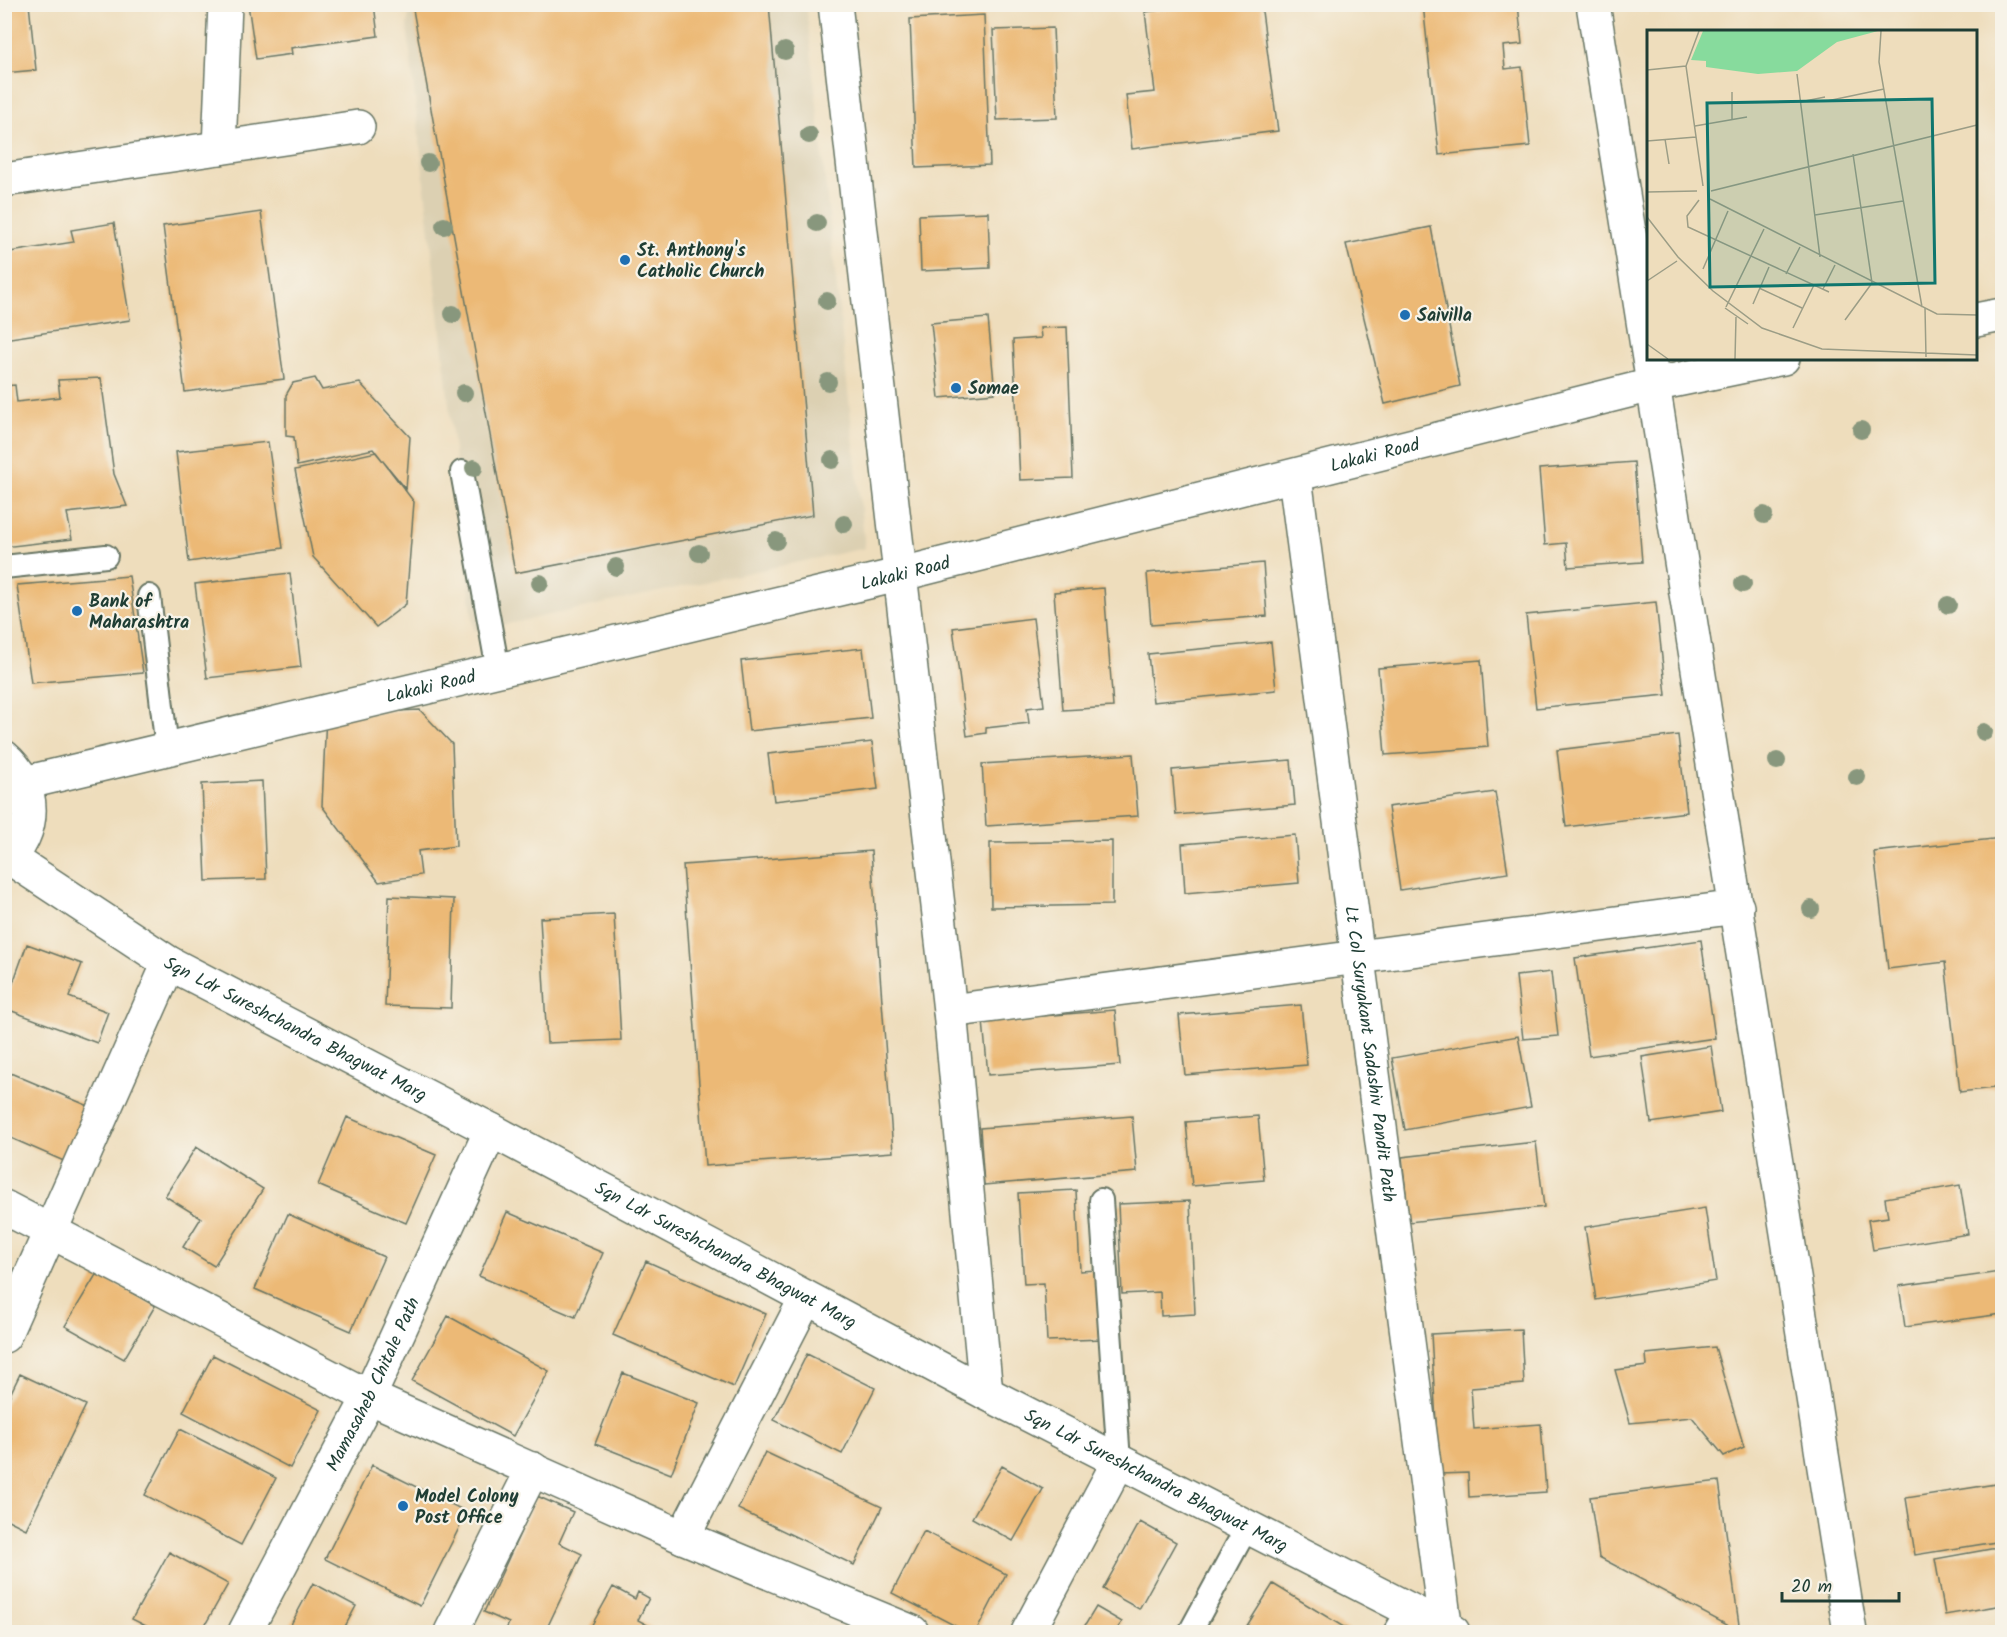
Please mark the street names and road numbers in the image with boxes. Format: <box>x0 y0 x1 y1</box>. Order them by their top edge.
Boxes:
street label: Lakaki Road <box>1327 431 1424 482</box>
street label: Lakaki Road <box>858 549 955 599</box>
street label: Lakaki Road <box>383 663 480 712</box>
street label: Lt Col Suryakant Sadashiv Pandit Path <box>1335 904 1403 1204</box>
street label: Sqn Ldr Sureshchandra Bhagwat Marg <box>158 950 432 1110</box>
street label: Sqn Ldr Sureshchandra Bhagwat Marg <box>589 1174 861 1338</box>
street label: Mamasaheb Chitale Path <box>319 1293 429 1477</box>
street label: Sqn Ldr Sureshchandra Bhagwat Marg <box>1018 1402 1293 1561</box>

